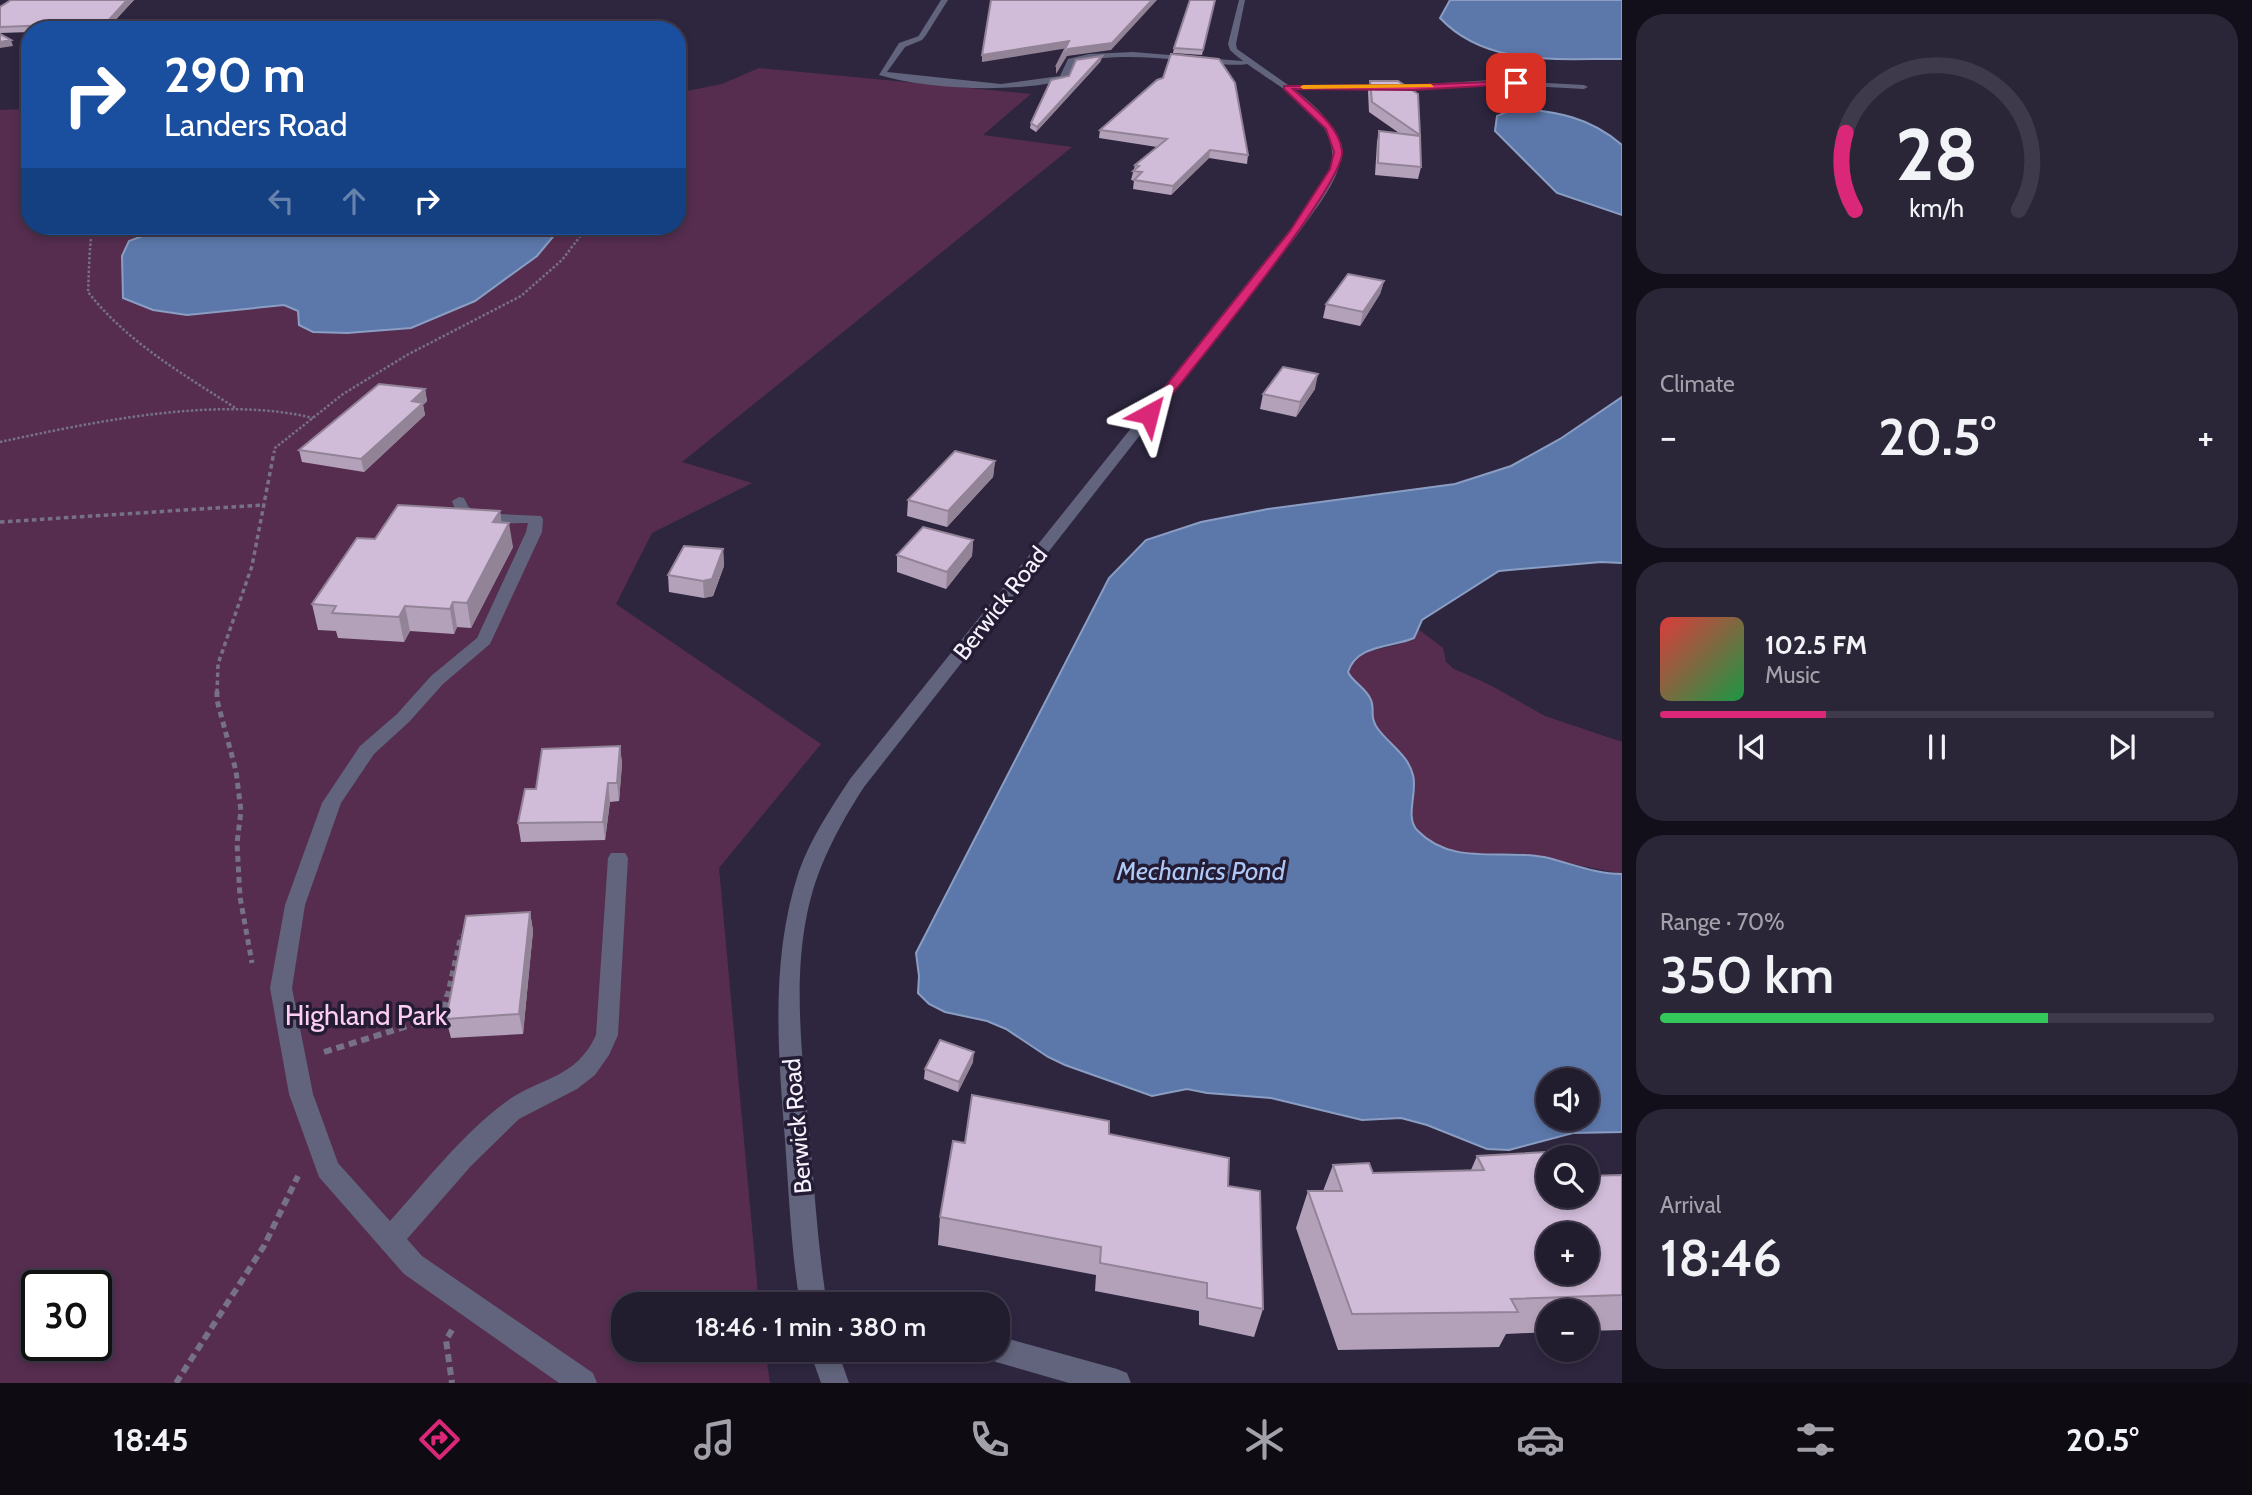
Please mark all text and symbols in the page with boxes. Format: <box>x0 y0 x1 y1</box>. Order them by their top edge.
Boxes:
text: 290 m <box>164 45 306 104</box>
icon: right <box>49 49 140 140</box>
pin <box>1486 53 1546 113</box>
icon: arrive <box>1497 64 1535 102</box>
text: Landers Road <box>164 105 347 144</box>
text: 28 <box>1896 110 1978 198</box>
icon: left <box>262 182 300 220</box>
icon: ahead <box>335 182 373 220</box>
icon: right <box>408 182 446 220</box>
text: km/h <box>1910 193 1964 223</box>
text: Climate <box>1660 370 1735 398</box>
position arrow <box>1112 377 1186 451</box>
text: 20.5° <box>1878 405 1996 468</box>
text: − <box>1660 413 1677 460</box>
text: + <box>2197 413 2214 460</box>
street label: Berwick Road <box>947 541 1053 665</box>
text: 102.5 FM <box>1765 629 1867 661</box>
text: Music <box>1765 661 1820 689</box>
icon: previous <box>1733 728 1771 766</box>
icon: pause <box>1918 728 1956 766</box>
icon: next <box>2103 728 2141 766</box>
water label: Mechanics Pond <box>1116 855 1287 887</box>
text: Range · 70% <box>1660 908 1785 936</box>
text: 350 km <box>1660 943 1834 1006</box>
park label: Highland Park <box>285 998 448 1032</box>
street label: Berwick Road <box>777 1057 817 1195</box>
map controls <box>1536 1068 1599 1362</box>
button: sound <box>1536 1068 1599 1131</box>
button: search <box>1536 1145 1599 1208</box>
text: Arrival <box>1660 1191 1721 1219</box>
button: + <box>1536 1222 1599 1285</box>
text: 18:46 <box>1660 1226 1782 1289</box>
speed limit sign: 30 <box>21 1270 112 1361</box>
button: − <box>1536 1299 1599 1362</box>
text: 18:46 · 1 min · 380 m <box>695 1311 926 1343</box>
icon: directions <box>415 1415 464 1464</box>
icon: music <box>690 1415 739 1464</box>
icon: phone <box>965 1415 1014 1464</box>
icon: climate <box>1240 1415 1289 1464</box>
icon: car <box>1516 1415 1565 1464</box>
icon: filters <box>1791 1415 1840 1464</box>
text: 18:45 <box>113 1420 188 1459</box>
text: 20.5° <box>2066 1420 2139 1459</box>

